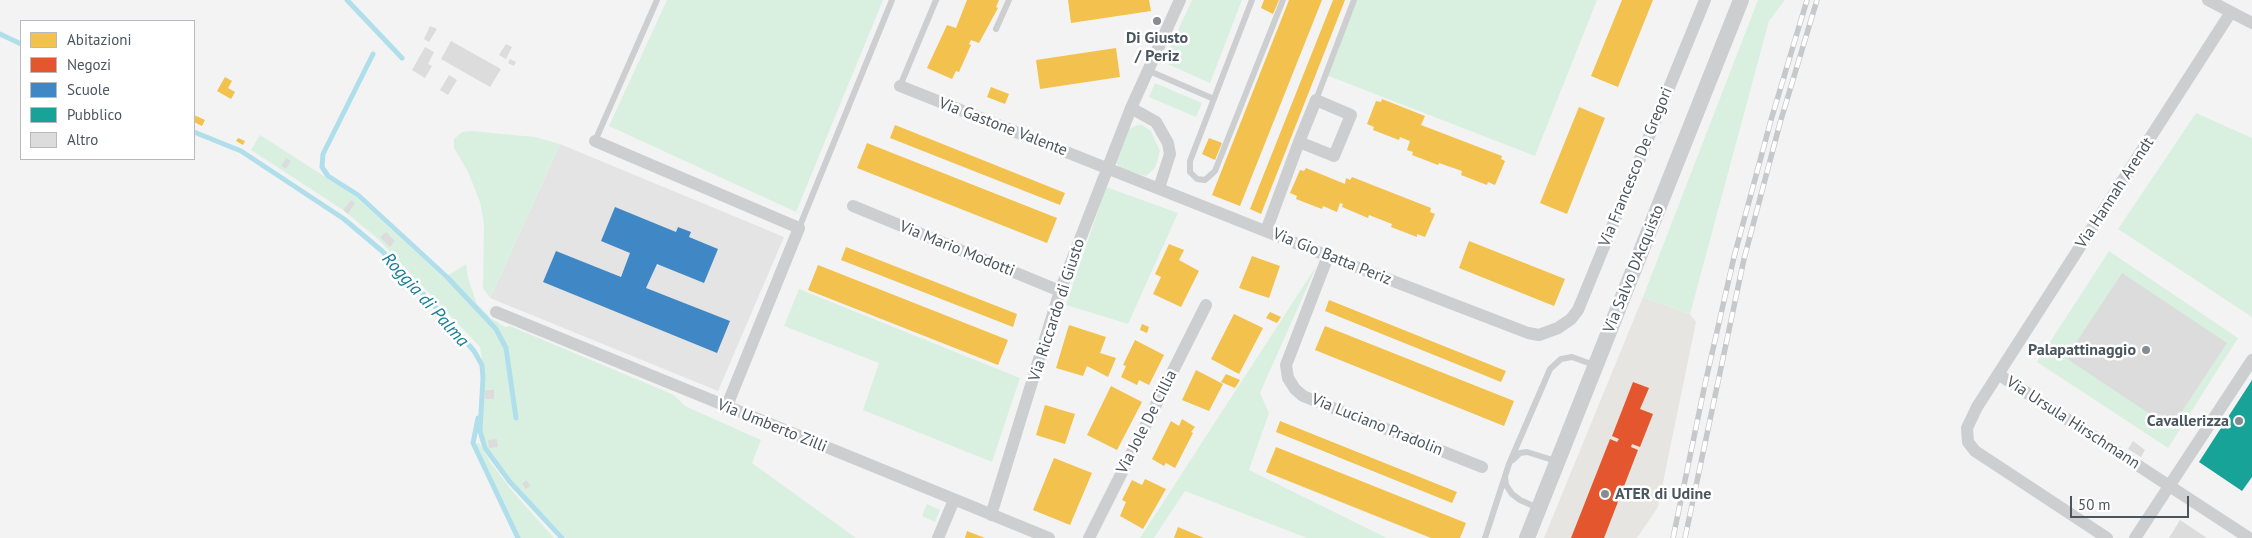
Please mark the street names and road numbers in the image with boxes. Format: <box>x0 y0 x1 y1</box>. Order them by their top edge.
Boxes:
street label: Via Francesco De Gregori <box>1595 84 1677 250</box>
street label: Via Gastone Valente <box>936 94 1070 160</box>
street label: Via Hannah Arendt <box>2072 134 2158 252</box>
street label: Via Salvo D'Acquisto <box>1600 202 1668 336</box>
street label: Via Mario Modotti <box>897 217 1017 281</box>
street label: Via Gio Batta Periz <box>1270 224 1394 290</box>
street label: Via Riccardo di Giusto <box>1025 236 1089 384</box>
street label: Via Jole De Cillia <box>1113 367 1181 477</box>
street label: Via Ursula Hirschmann <box>2003 373 2143 473</box>
street label: Via Luciano Pradolin <box>1309 390 1445 460</box>
street label: Via Umberto Zilli <box>714 395 830 457</box>

